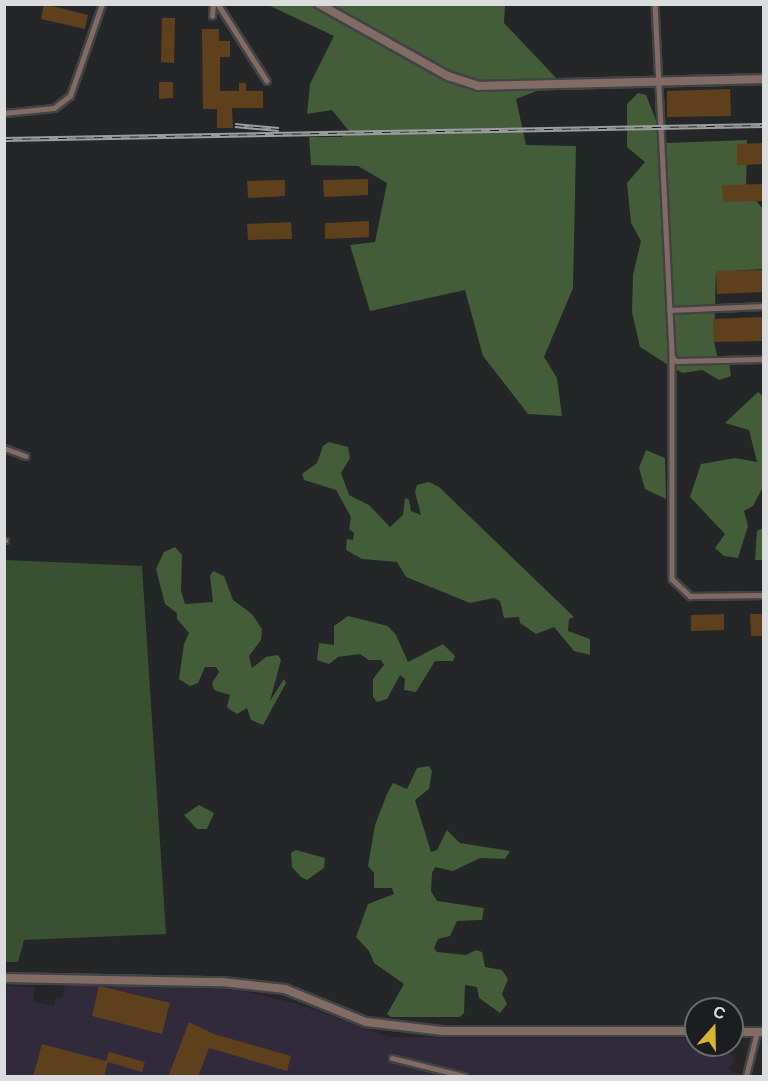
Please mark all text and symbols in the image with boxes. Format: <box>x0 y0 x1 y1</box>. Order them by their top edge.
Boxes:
north arrow <box>684 997 744 1057</box>
text: С <box>711 1001 728 1022</box>

